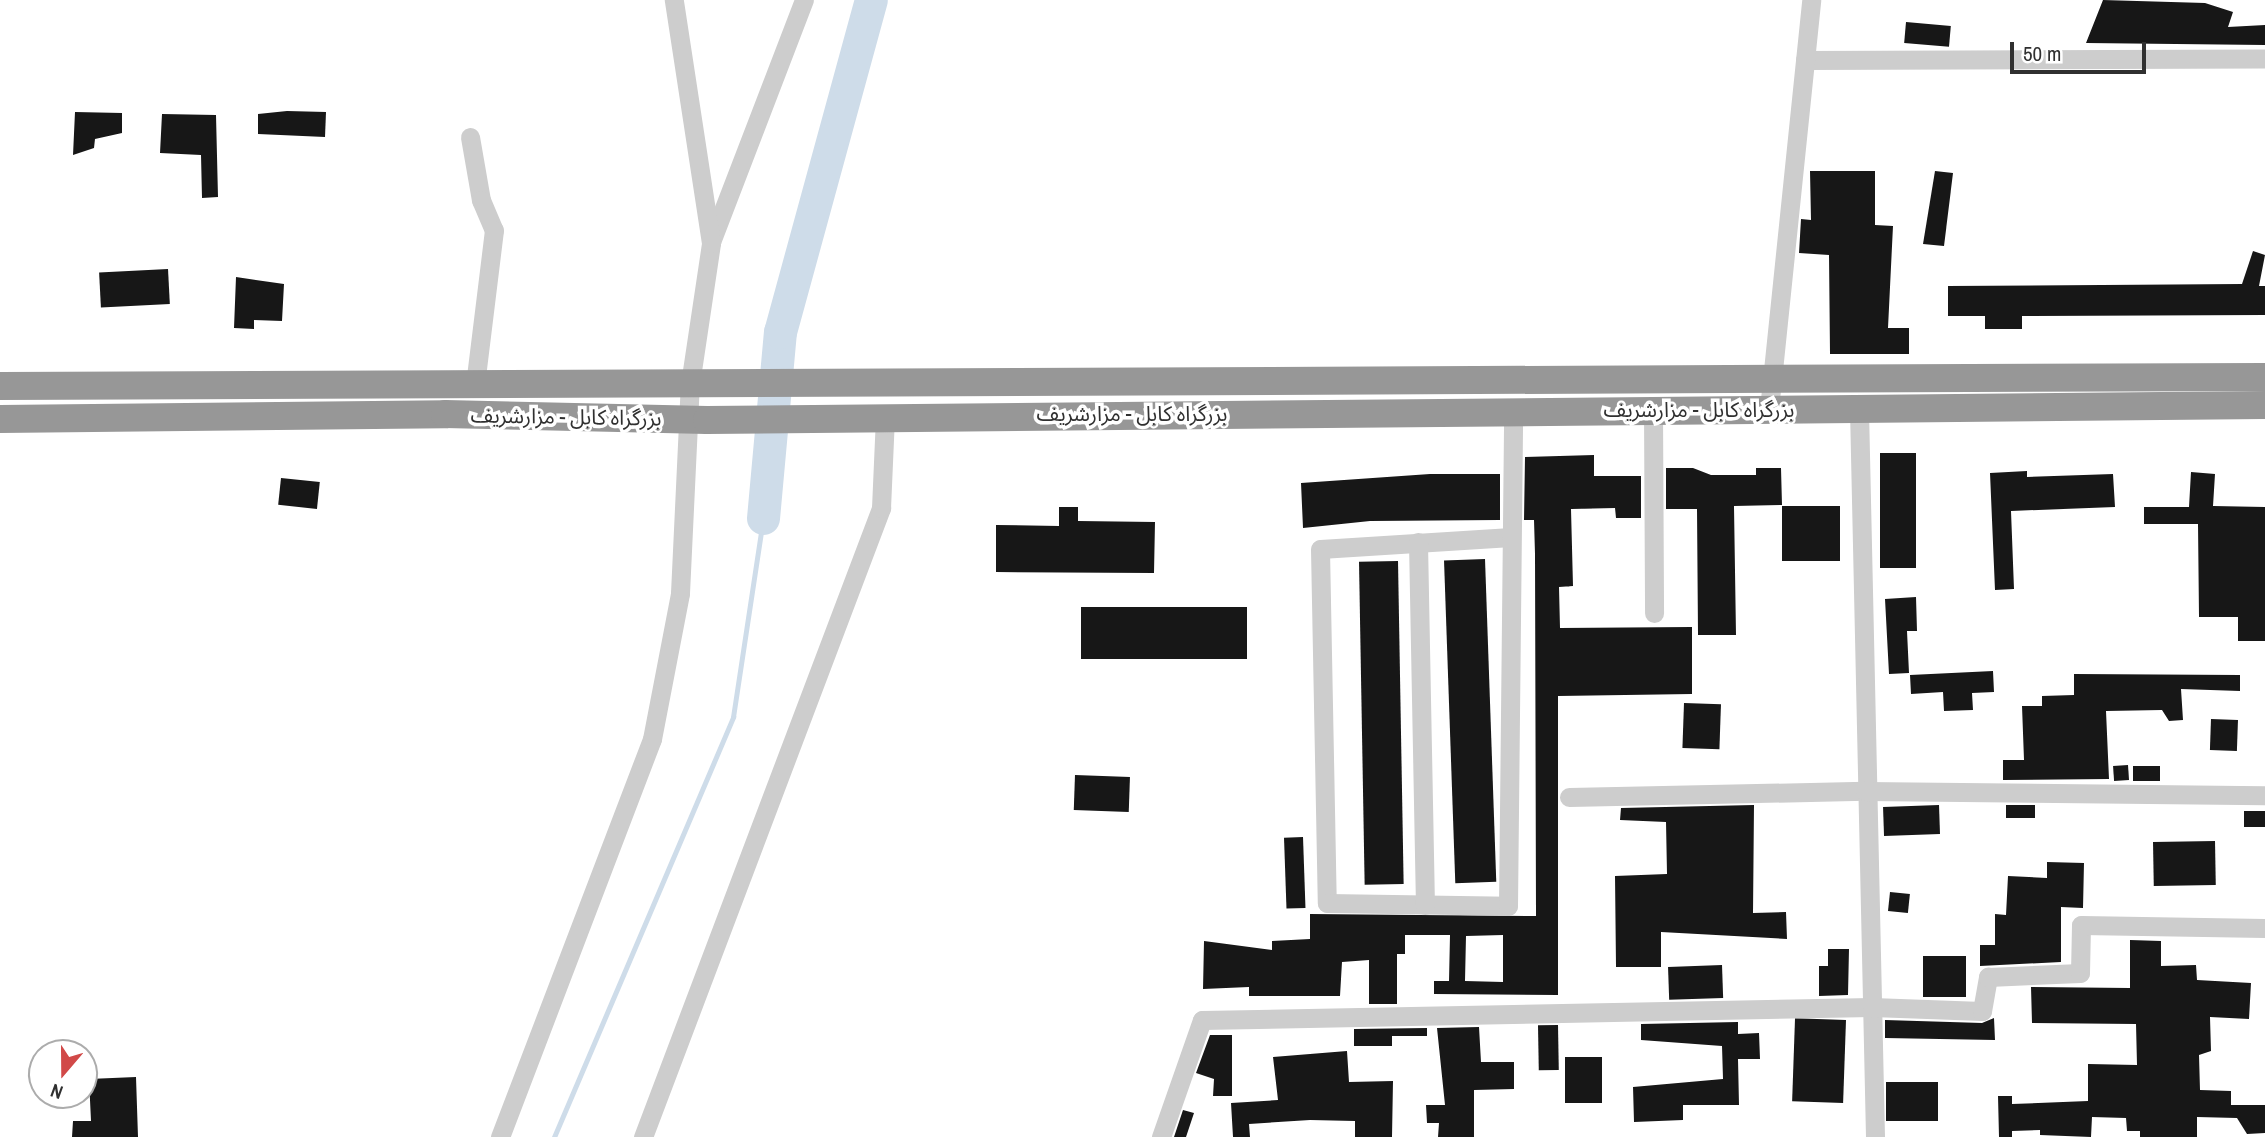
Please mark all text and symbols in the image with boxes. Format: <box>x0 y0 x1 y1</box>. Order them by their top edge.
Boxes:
scale bar <box>2013 28 2150 72</box>
text: 50 m <box>2023 39 2061 68</box>
street label: بزرگراه کابل - مزارشریف <box>1604 397 1794 423</box>
street label: بزرگراه کابل - مزارشریف <box>1037 401 1227 427</box>
street label: بزرگراه کابل - مزارشریف <box>470 403 662 431</box>
north arrow <box>28 1039 98 1109</box>
text: N <box>47 1078 66 1106</box>

